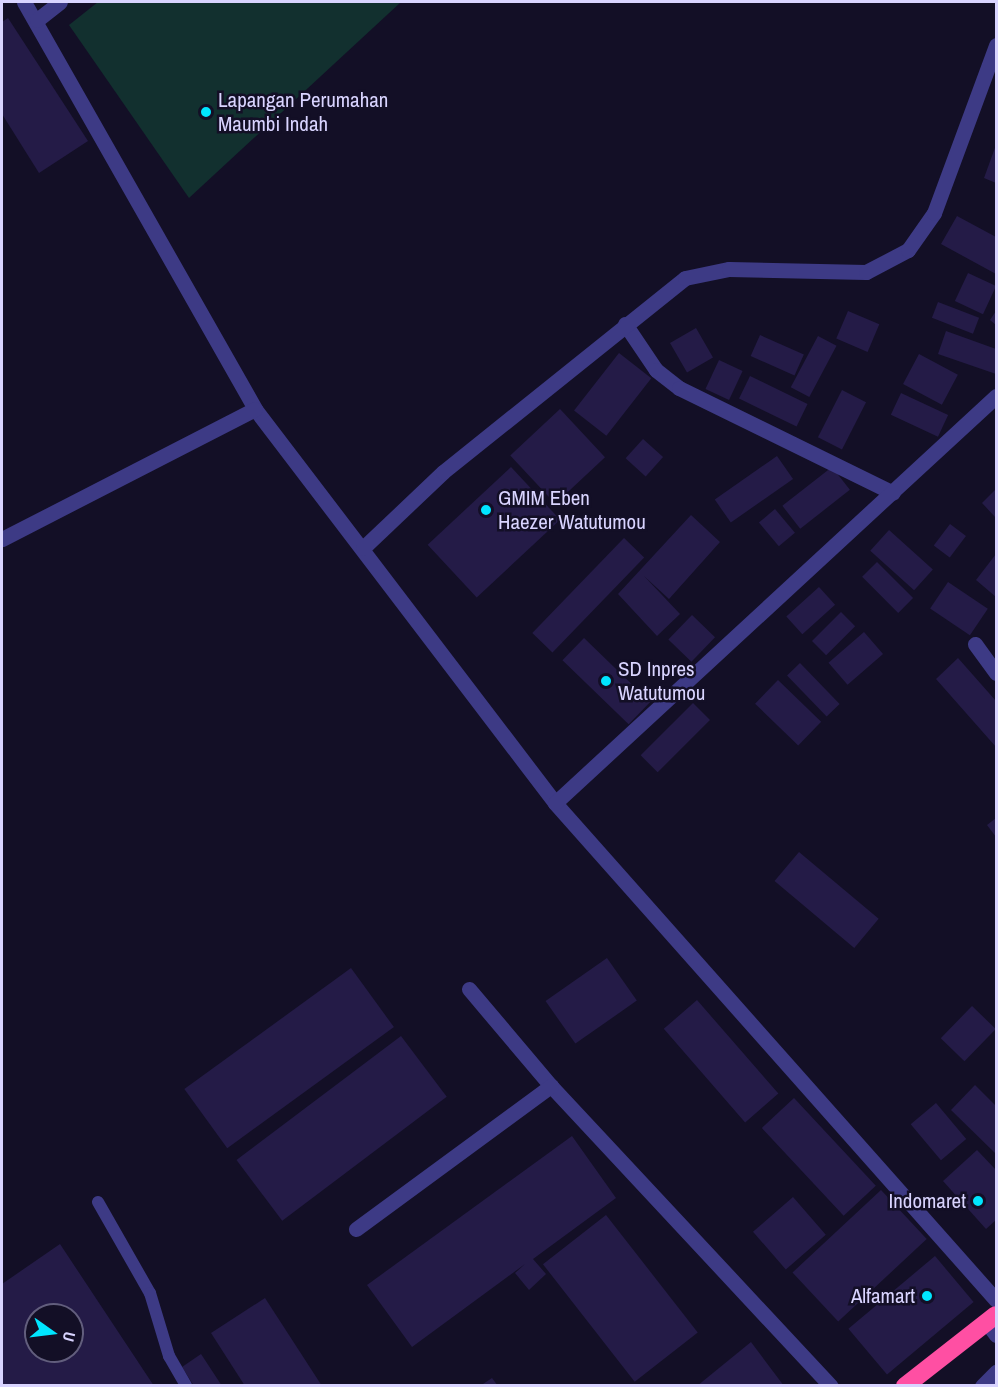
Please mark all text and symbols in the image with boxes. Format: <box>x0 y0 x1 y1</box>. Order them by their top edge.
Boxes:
place label: Lapangan Perumahan Maumbi Indah <box>218 87 388 137</box>
marker: Lapangan Perumahan Maumbi Indah <box>199 105 213 119</box>
place label: GMIM Eben Haezer Watutumou <box>498 485 646 535</box>
marker: GMIM Eben Haezer Watutumou <box>479 503 493 517</box>
place label: SD Inpres Watutumou <box>618 656 705 706</box>
marker: SD Inpres Watutumou <box>599 674 613 688</box>
place label: Indomaret <box>888 1188 966 1214</box>
marker: Indomaret <box>971 1194 985 1208</box>
place label: Alfamart <box>851 1283 915 1309</box>
marker: Alfamart <box>920 1289 934 1303</box>
north arrow <box>24 1303 84 1363</box>
text: U <box>58 1330 81 1344</box>

